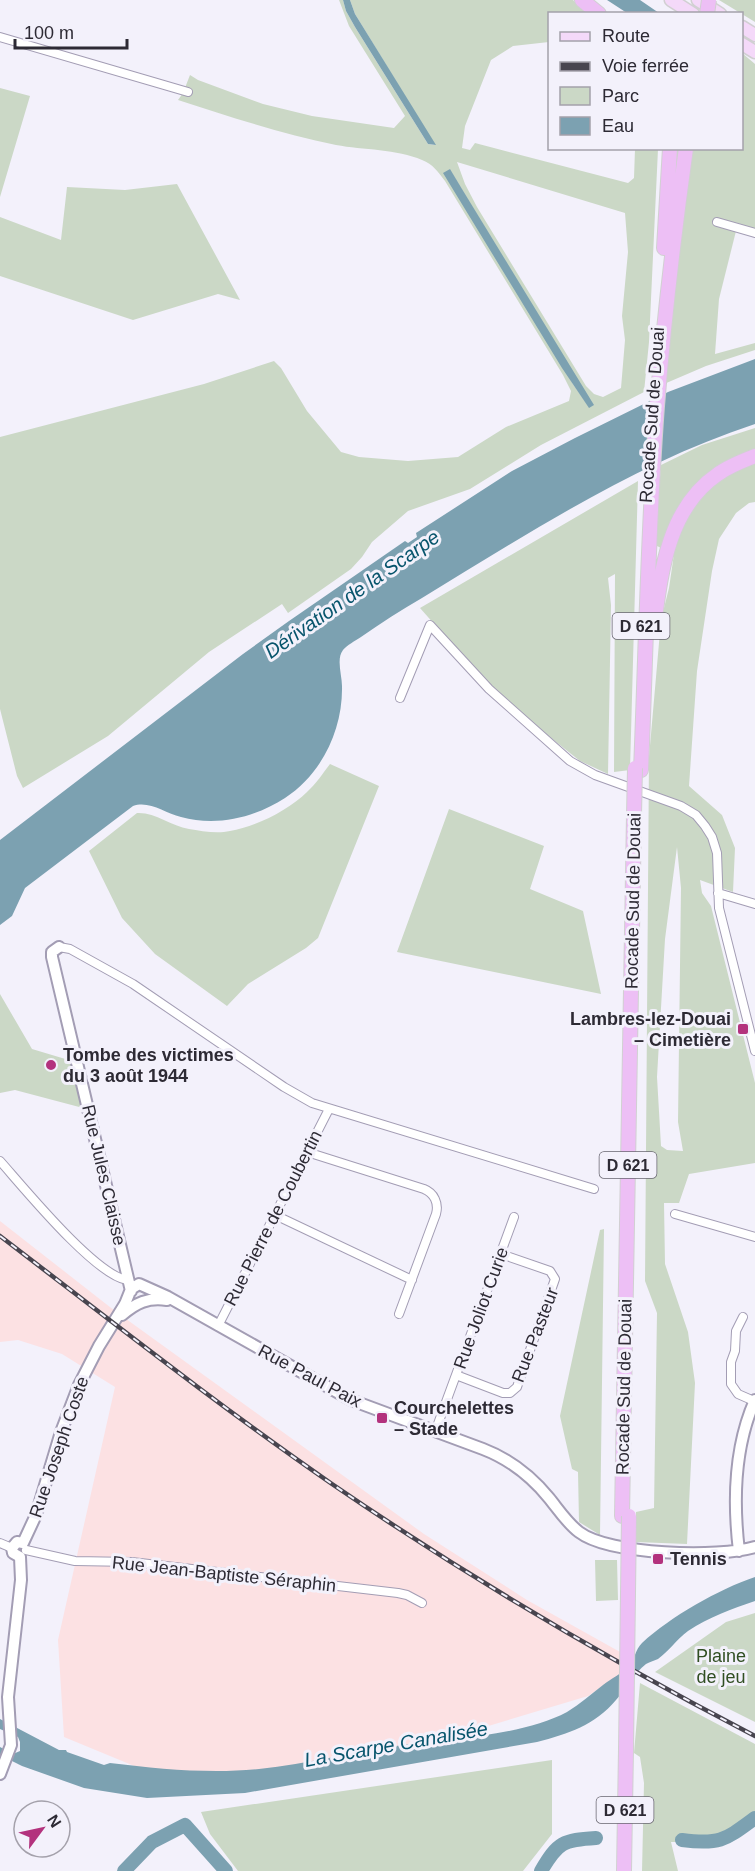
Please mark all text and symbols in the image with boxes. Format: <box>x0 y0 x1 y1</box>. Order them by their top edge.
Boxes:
scale bar <box>15 12 128 50</box>
legend <box>548 12 743 150</box>
text: 100 m <box>24 23 74 43</box>
text: Route <box>602 26 650 46</box>
text: Voie ferrée <box>602 56 689 76</box>
text: Parc <box>602 86 639 106</box>
text: Eau <box>602 116 634 136</box>
street label: Rocade Sud de Douai <box>636 326 668 504</box>
water label: Dérivation de la Scarpe <box>261 525 443 663</box>
road number: D 621 <box>612 613 670 639</box>
street label: Rocade Sud de Douai <box>621 813 645 989</box>
place label: Lambres-lez-Douai – Cimetière <box>570 1009 731 1050</box>
marker: Lambres-lez-Douai – Cimetière <box>736 1022 750 1036</box>
place label: Tombe des victimes du 3 août 1944 <box>63 1045 234 1086</box>
marker: Tombe des victimes du 3 août 1944 <box>44 1058 58 1072</box>
street label: Rue Jules Claisse <box>78 1103 130 1247</box>
street label: Rue Pierre de Coubertin <box>220 1127 326 1309</box>
road number: D 621 <box>600 1152 656 1178</box>
street label: Rue Joliot Curie <box>450 1244 512 1372</box>
street label: Rue Pasteur <box>508 1285 562 1385</box>
street label: Rocade Sud de Douai <box>612 1299 636 1475</box>
street label: Rue Paul Paix <box>255 1340 365 1412</box>
street label: Rue Joseph Coste <box>25 1374 93 1520</box>
place label: Courchelettes – Stade <box>394 1398 514 1439</box>
marker: Courchelettes – Stade <box>375 1411 389 1425</box>
place label: Tennis <box>670 1549 727 1569</box>
street label: Rue Jean-Baptiste Séraphin <box>111 1552 337 1596</box>
marker: Tennis <box>651 1552 665 1566</box>
park label: Plaine de jeu <box>696 1646 746 1687</box>
water label: La Scarpe Canalisée <box>303 1717 489 1771</box>
road number: D 621 <box>596 1797 654 1823</box>
north arrow <box>12 1799 72 1859</box>
text: N <box>44 1812 64 1831</box>

